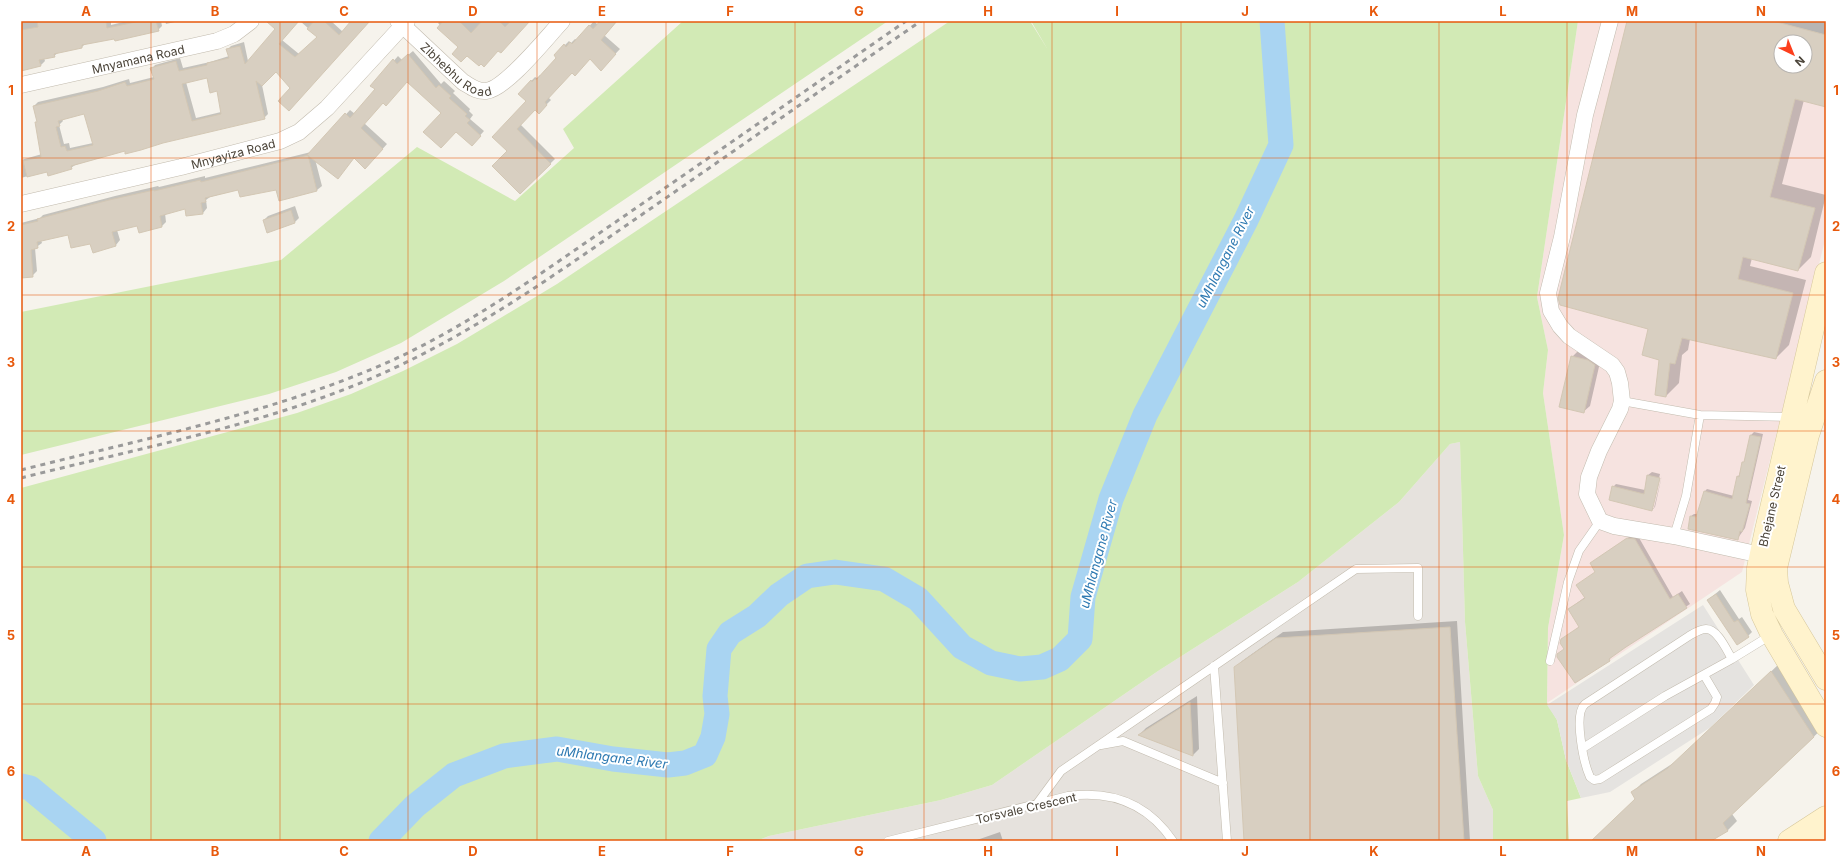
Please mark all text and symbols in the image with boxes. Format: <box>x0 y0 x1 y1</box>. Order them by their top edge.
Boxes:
text: A <box>81 3 91 19</box>
text: B <box>211 3 220 19</box>
text: C <box>339 3 349 19</box>
text: D <box>468 3 478 19</box>
text: E <box>598 3 606 19</box>
text: F <box>726 3 734 19</box>
text: G <box>854 3 864 19</box>
text: H <box>983 3 993 19</box>
text: I <box>1115 3 1119 19</box>
text: J <box>1241 3 1249 19</box>
text: K <box>1369 3 1379 19</box>
text: L <box>1499 3 1507 19</box>
text: M <box>1626 3 1638 19</box>
text: N <box>1756 3 1766 19</box>
north arrow <box>1773 34 1813 74</box>
street label: Zibhebhu Road <box>418 39 493 99</box>
street label: Mnyamana Road <box>90 41 186 76</box>
text: N <box>1792 53 1808 69</box>
text: 1 <box>8 82 14 98</box>
text: 1 <box>1833 82 1839 98</box>
street label: Mnyayiza Road <box>189 135 277 172</box>
water label: uMhlangane River <box>1193 203 1258 310</box>
text: 2 <box>7 218 15 234</box>
text: 2 <box>1832 218 1840 234</box>
text: 3 <box>7 354 15 370</box>
text: 3 <box>1832 354 1840 370</box>
street label: Bhejane Street <box>1755 464 1789 548</box>
text: 4 <box>7 491 16 507</box>
text: 4 <box>1832 491 1841 507</box>
water label: uMhlangane River <box>1076 497 1120 610</box>
text: 5 <box>7 627 15 643</box>
text: 5 <box>1832 627 1840 643</box>
water label: uMhlangane River <box>556 742 669 772</box>
text: 6 <box>7 763 15 779</box>
text: 6 <box>1832 763 1840 779</box>
street label: Torsvale Crescent <box>974 789 1078 827</box>
text: A <box>81 843 91 859</box>
text: B <box>211 843 220 859</box>
text: C <box>339 843 349 859</box>
text: D <box>468 843 478 859</box>
text: E <box>598 843 606 859</box>
text: F <box>726 843 734 859</box>
text: G <box>854 843 864 859</box>
text: H <box>983 843 993 859</box>
text: I <box>1115 843 1119 859</box>
text: J <box>1241 843 1249 859</box>
text: K <box>1369 843 1379 859</box>
text: L <box>1499 843 1507 859</box>
text: M <box>1626 843 1638 859</box>
text: N <box>1756 843 1766 859</box>

